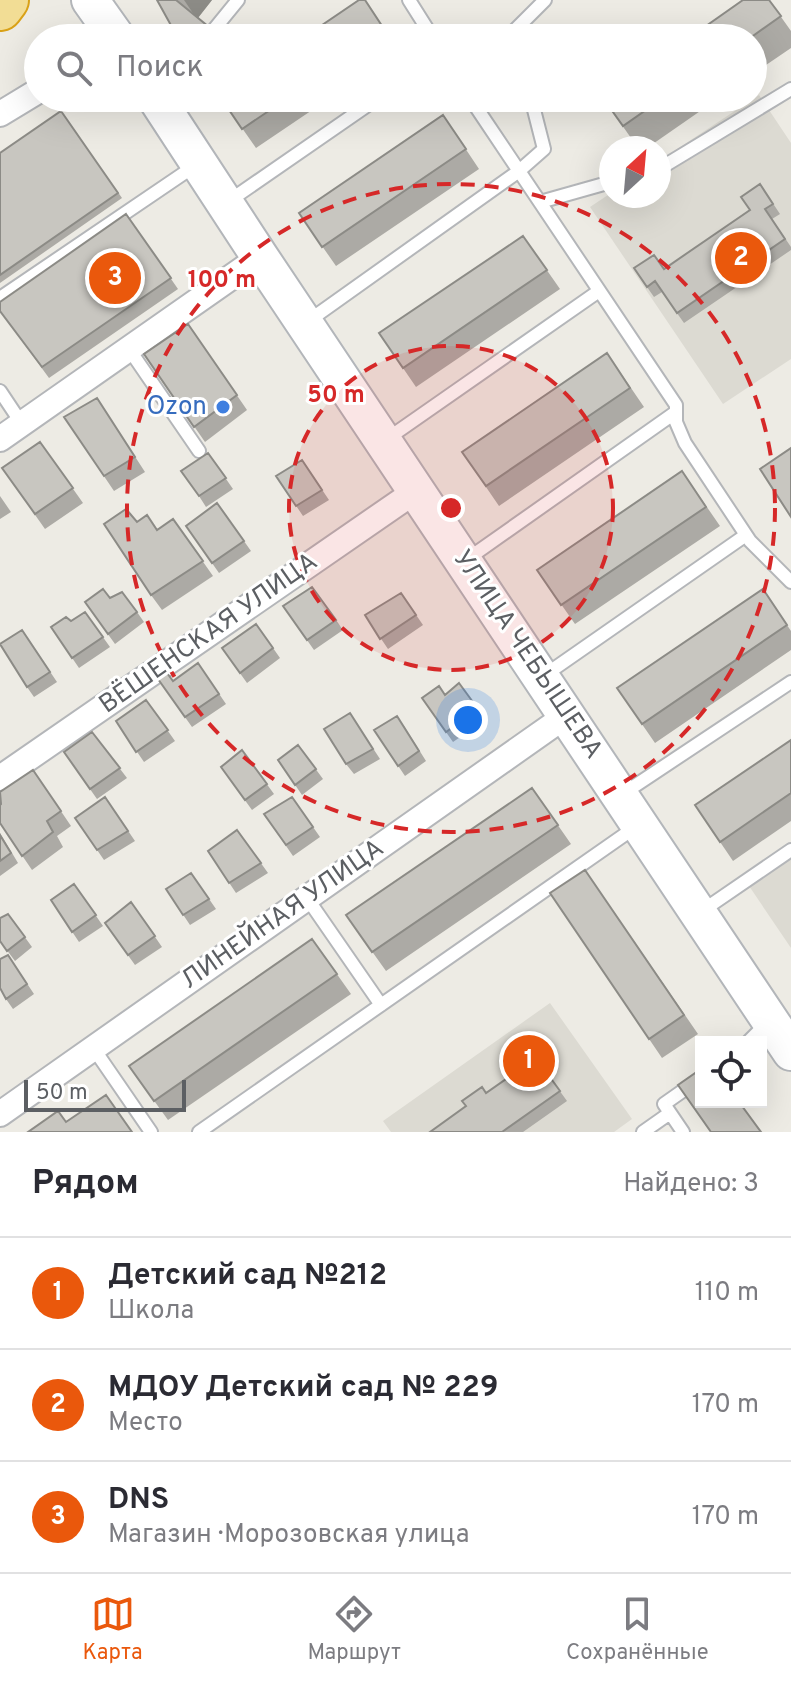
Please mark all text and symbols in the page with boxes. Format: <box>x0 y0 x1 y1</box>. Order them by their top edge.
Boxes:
search box <box>24 24 767 112</box>
icon: search <box>52 46 96 90</box>
text: Поиск <box>116 50 204 87</box>
north arrow <box>599 136 671 208</box>
pin: 2 <box>715 228 767 288</box>
pin: 3 <box>89 248 141 308</box>
text: 100 m <box>188 266 256 296</box>
text: 50 m <box>307 381 365 411</box>
place label: Ozon <box>147 391 207 424</box>
marker: Ozon <box>214 398 232 416</box>
centre of rings <box>437 494 465 522</box>
street label: УЛИЦА ЧЕБЫШЕВА <box>445 544 609 766</box>
street label: ВЁШЕНСКАЯ УЛИЦА <box>93 545 325 722</box>
your location <box>448 700 488 740</box>
street label: ЛИНЕЙНАЯ УЛИЦА <box>174 831 391 997</box>
pin: 1 <box>503 1031 555 1091</box>
map controls <box>695 1036 767 1108</box>
button: locate <box>695 1036 767 1108</box>
scale bar <box>24 1076 186 1112</box>
text: 50 m <box>36 1080 88 1107</box>
text: Рядом <box>32 1163 139 1206</box>
text: Найдено: 3 <box>623 1168 759 1201</box>
text: Детский сад №212 <box>108 1258 387 1295</box>
text: 1 <box>53 1277 63 1310</box>
text: 110 m <box>695 1277 759 1310</box>
text: Школа <box>108 1295 194 1328</box>
text: МДОУ Детский сад № 229 <box>108 1370 498 1407</box>
text: 2 <box>50 1389 66 1422</box>
text: 170 m <box>692 1389 759 1422</box>
text: Место <box>108 1407 183 1440</box>
text: DNS <box>108 1482 169 1519</box>
text: 3 <box>50 1501 66 1534</box>
text: 170 m <box>692 1501 759 1534</box>
text: Магазин · Морозовская улица <box>108 1519 469 1552</box>
tab: Карта <box>82 1592 143 1667</box>
tab: Маршрут <box>307 1592 401 1667</box>
tab: Сохранённые <box>566 1592 709 1667</box>

